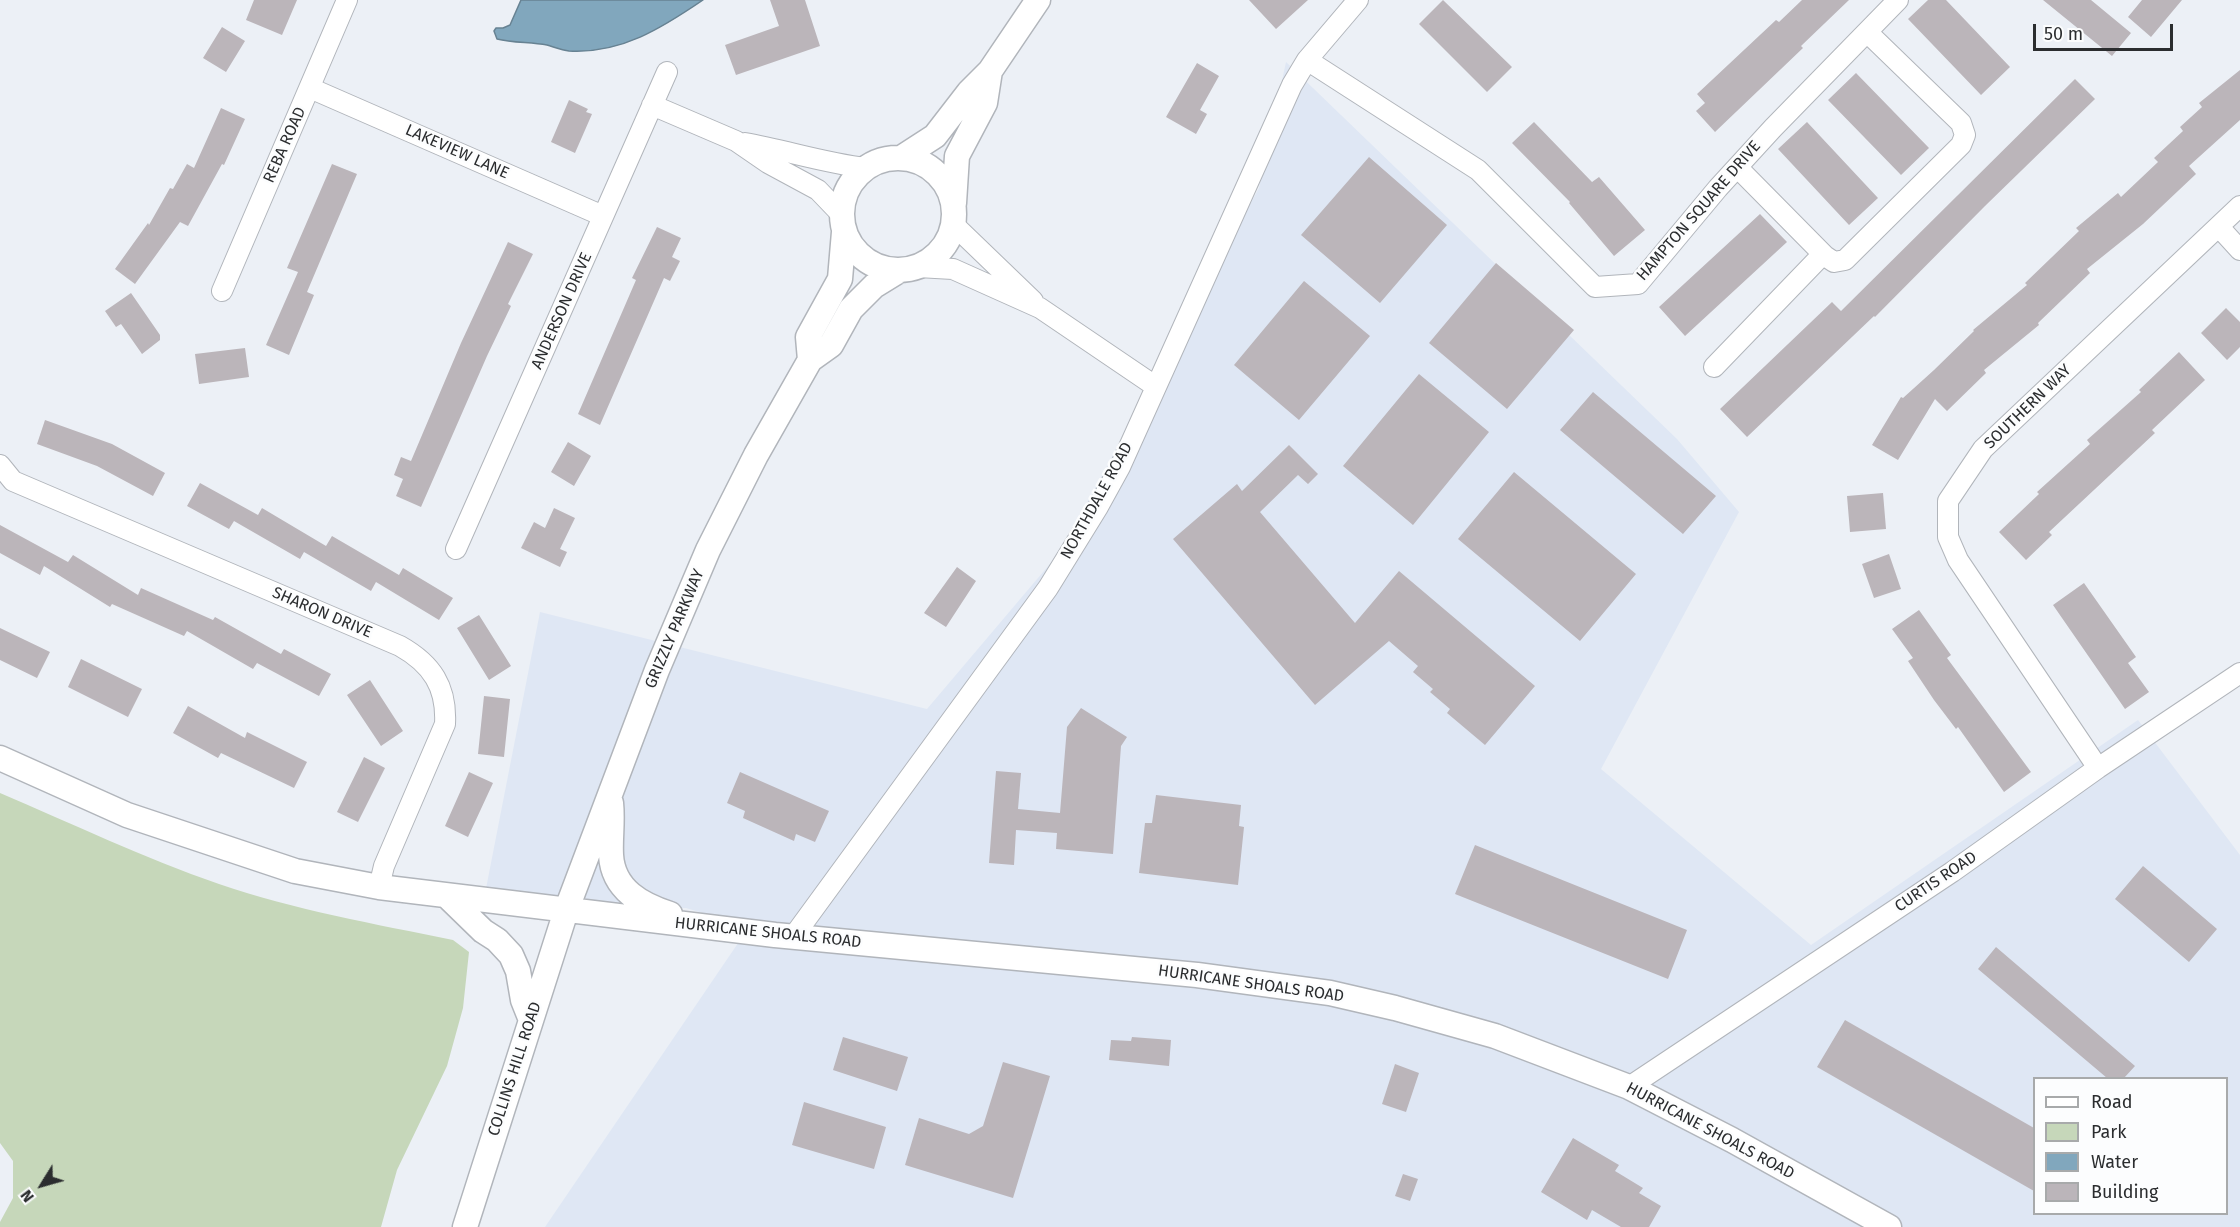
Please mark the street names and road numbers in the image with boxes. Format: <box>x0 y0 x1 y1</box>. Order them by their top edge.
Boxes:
street label: REBA ROAD <box>260 104 310 186</box>
street label: LAKEVIEW LANE <box>402 121 512 183</box>
street label: HAMPTON SQUARE DRIVE <box>1633 137 1765 285</box>
street label: ANDERSON DRIVE <box>528 250 596 372</box>
street label: SOUTHERN WAY <box>1981 361 2075 453</box>
street label: NORTHDALE ROAD <box>1057 439 1137 563</box>
street label: GRIZZLY PARKWAY <box>641 566 709 692</box>
street label: SHARON DRIVE <box>269 583 375 643</box>
street label: CURTIS ROAD <box>1891 848 1981 916</box>
street label: HURRICANE SHOALS ROAD <box>674 914 862 952</box>
street label: HURRICANE SHOALS ROAD <box>1157 961 1345 1007</box>
street label: COLLINS HILL ROAD <box>484 999 546 1139</box>
street label: HURRICANE SHOALS ROAD <box>1623 1078 1797 1184</box>

